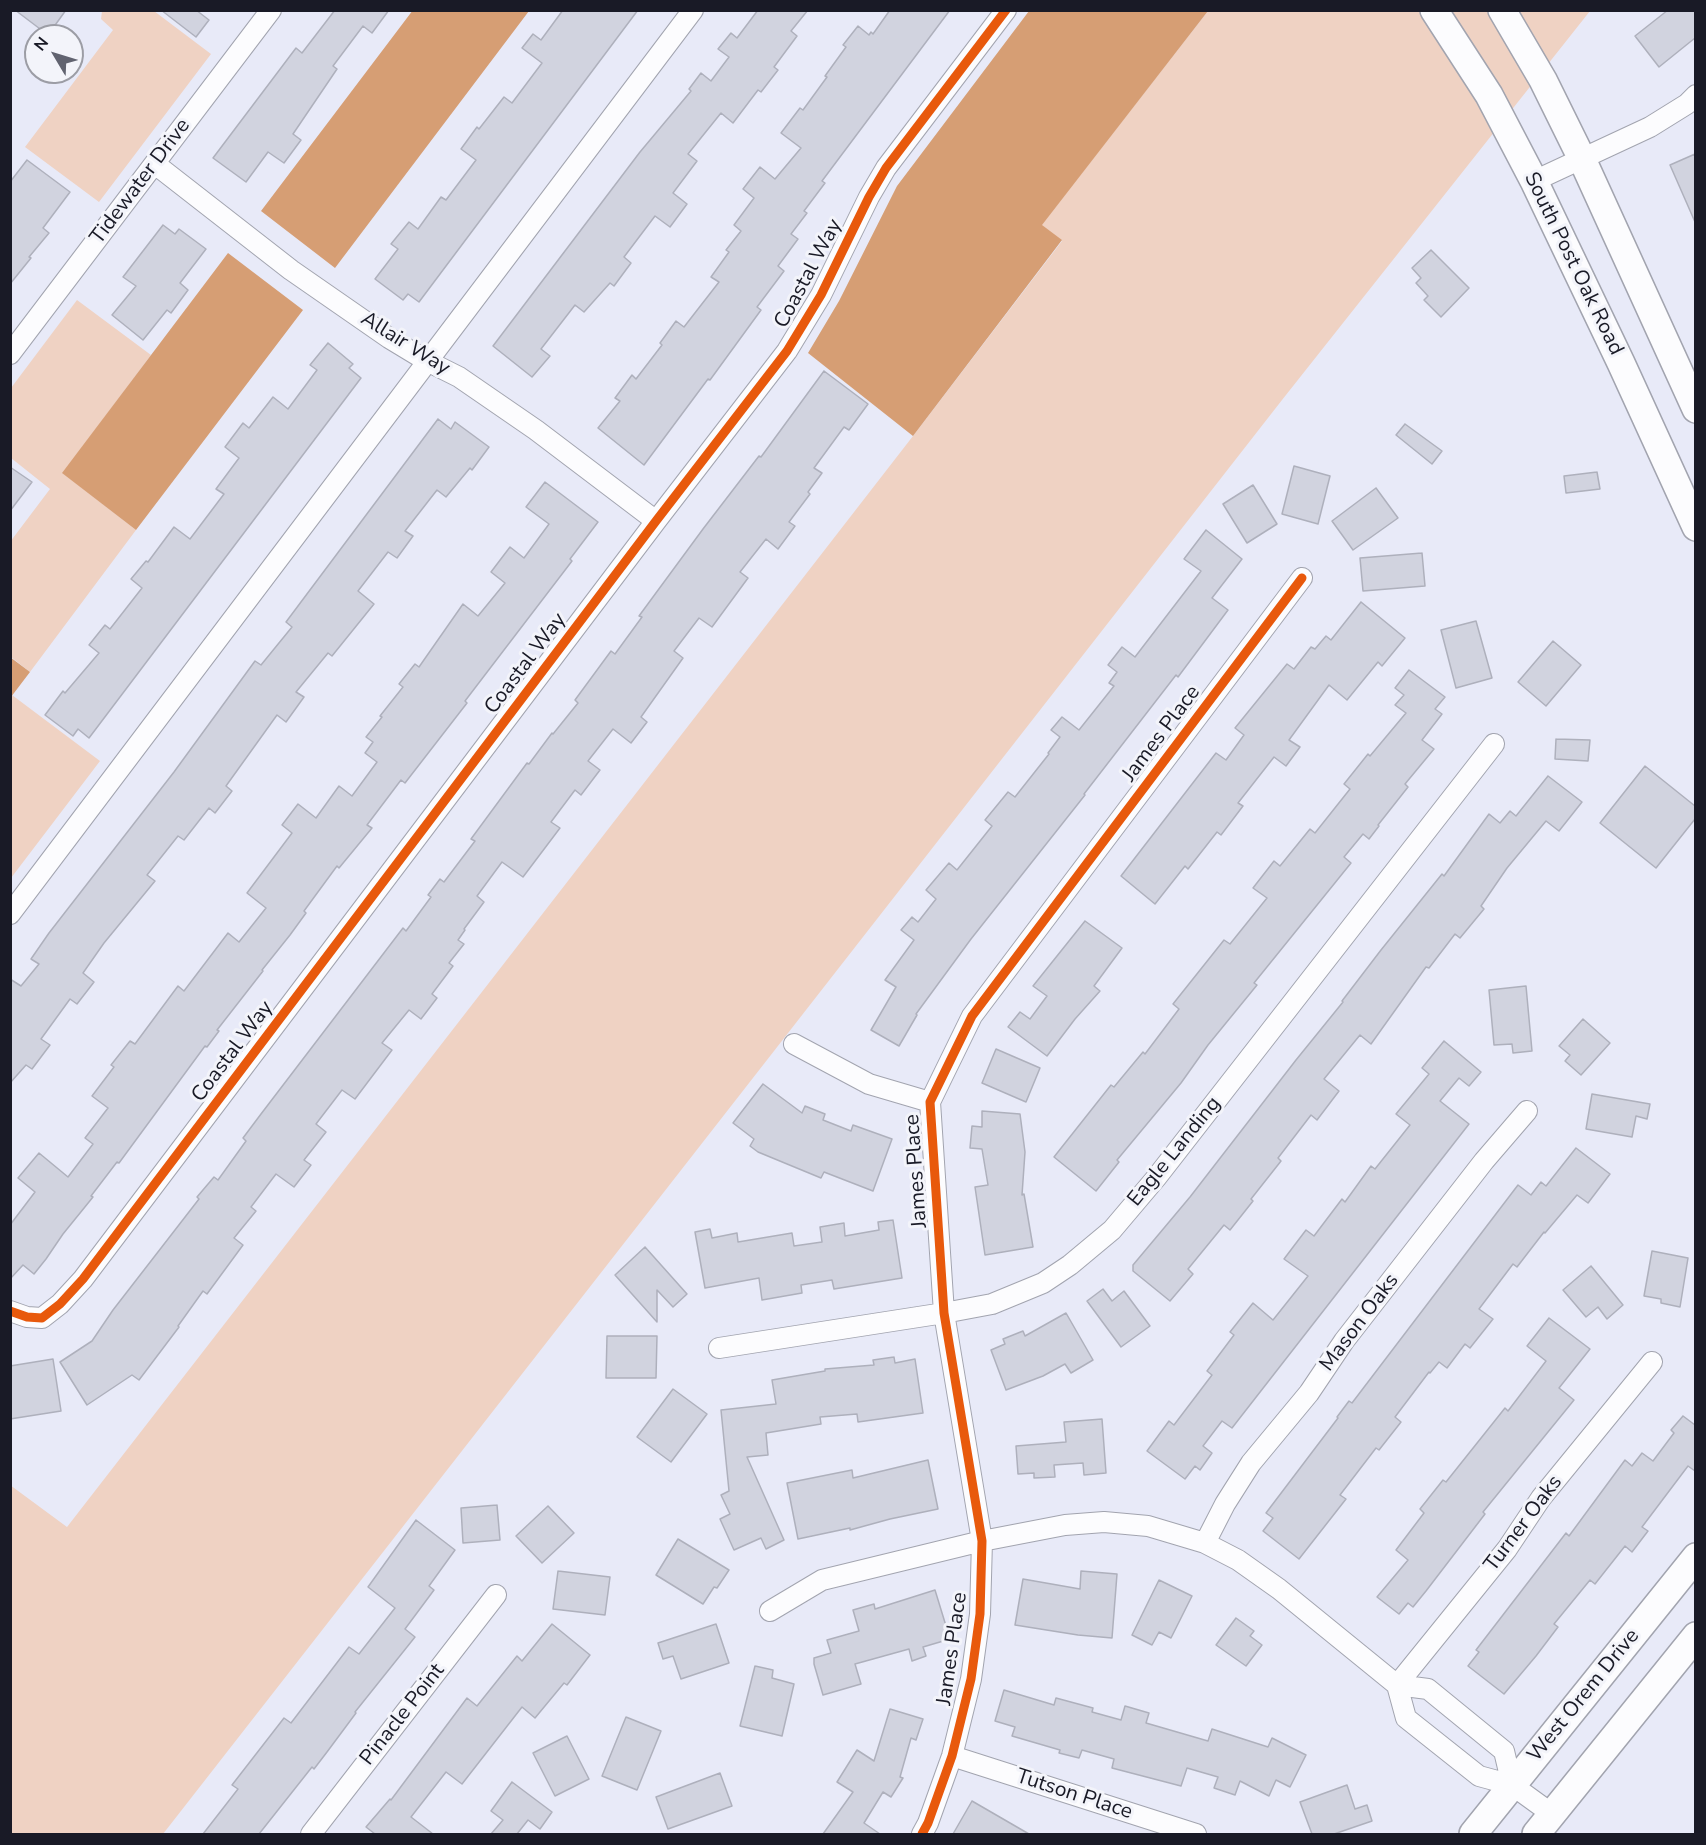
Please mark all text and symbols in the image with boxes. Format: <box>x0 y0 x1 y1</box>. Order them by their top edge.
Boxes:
north arrow <box>24 24 84 84</box>
text: N <box>29 33 54 56</box>
street label: Tidewater Drive <box>86 114 196 250</box>
street label: South Post Oak Road <box>1518 168 1628 360</box>
street label: Coastal Way <box>770 215 848 333</box>
street label: Allair Way <box>356 307 454 381</box>
street label: Coastal Way <box>480 608 572 720</box>
street label: James Place <box>1118 681 1206 787</box>
street label: Coastal Way <box>187 996 279 1108</box>
street label: Eagle Landing <box>1123 1092 1227 1212</box>
street label: James Place <box>900 1113 934 1229</box>
street label: Mason Oaks <box>1315 1269 1405 1377</box>
street label: Turner Oaks <box>1480 1471 1568 1577</box>
street label: James Place <box>933 1591 973 1707</box>
street label: West Orem Drive <box>1523 1624 1645 1768</box>
street label: Pinacle Point <box>355 1659 451 1771</box>
street label: Tutson Place <box>1013 1764 1135 1826</box>

